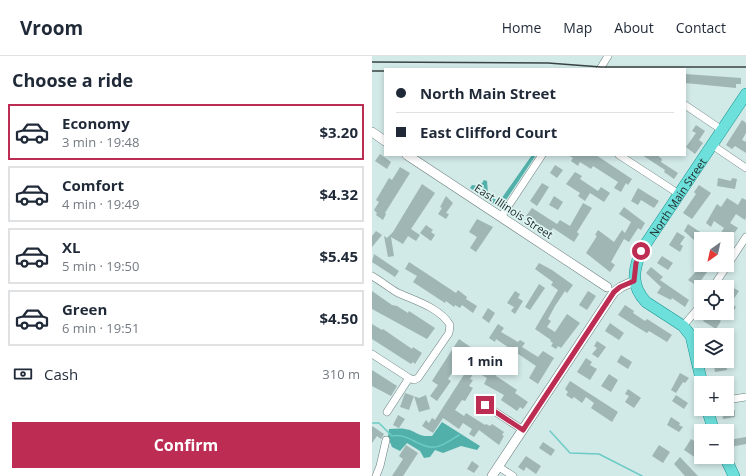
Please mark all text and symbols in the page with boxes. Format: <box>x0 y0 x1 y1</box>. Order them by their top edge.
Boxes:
text: Vroom <box>20 15 83 41</box>
text: Home <box>502 18 541 37</box>
text: Map <box>563 18 592 37</box>
text: About <box>614 18 654 37</box>
text: Contact <box>676 18 726 37</box>
text: Choose a ride <box>12 68 133 92</box>
text: North Main Street <box>420 83 556 103</box>
text: Economy <box>62 113 130 133</box>
icon: car <box>14 114 50 150</box>
text: $3.20 <box>319 122 358 142</box>
text: East Clifford Court <box>420 122 557 142</box>
text: 3 min · 19:48 <box>62 133 139 151</box>
street label: North Main Street <box>645 154 709 239</box>
text: Comfort <box>62 175 124 195</box>
icon: car <box>14 176 50 212</box>
street label: East Illinois Street <box>472 180 556 242</box>
text: $4.32 <box>319 184 358 204</box>
text: 4 min · 19:49 <box>62 195 139 213</box>
north arrow <box>694 232 734 272</box>
map controls <box>694 232 734 464</box>
text: XL <box>62 237 80 257</box>
icon: car <box>14 238 50 274</box>
route start <box>632 242 650 260</box>
text: $5.45 <box>319 246 358 266</box>
text: 5 min · 19:50 <box>62 257 139 275</box>
button: locate <box>694 280 734 320</box>
text: Green <box>62 299 107 319</box>
icon: car <box>14 300 50 336</box>
text: $4.50 <box>319 308 358 328</box>
text: 6 min · 19:51 <box>62 319 139 337</box>
button: layers <box>694 328 734 368</box>
callout: 1 min <box>452 347 518 375</box>
text: 1 min <box>467 352 503 370</box>
icon: cash <box>12 363 34 385</box>
text: Cash <box>44 364 78 384</box>
text: 310 m <box>322 365 360 383</box>
button: + <box>694 376 734 416</box>
route end <box>476 396 494 414</box>
button: Confirm <box>12 422 360 468</box>
button: − <box>694 424 734 464</box>

